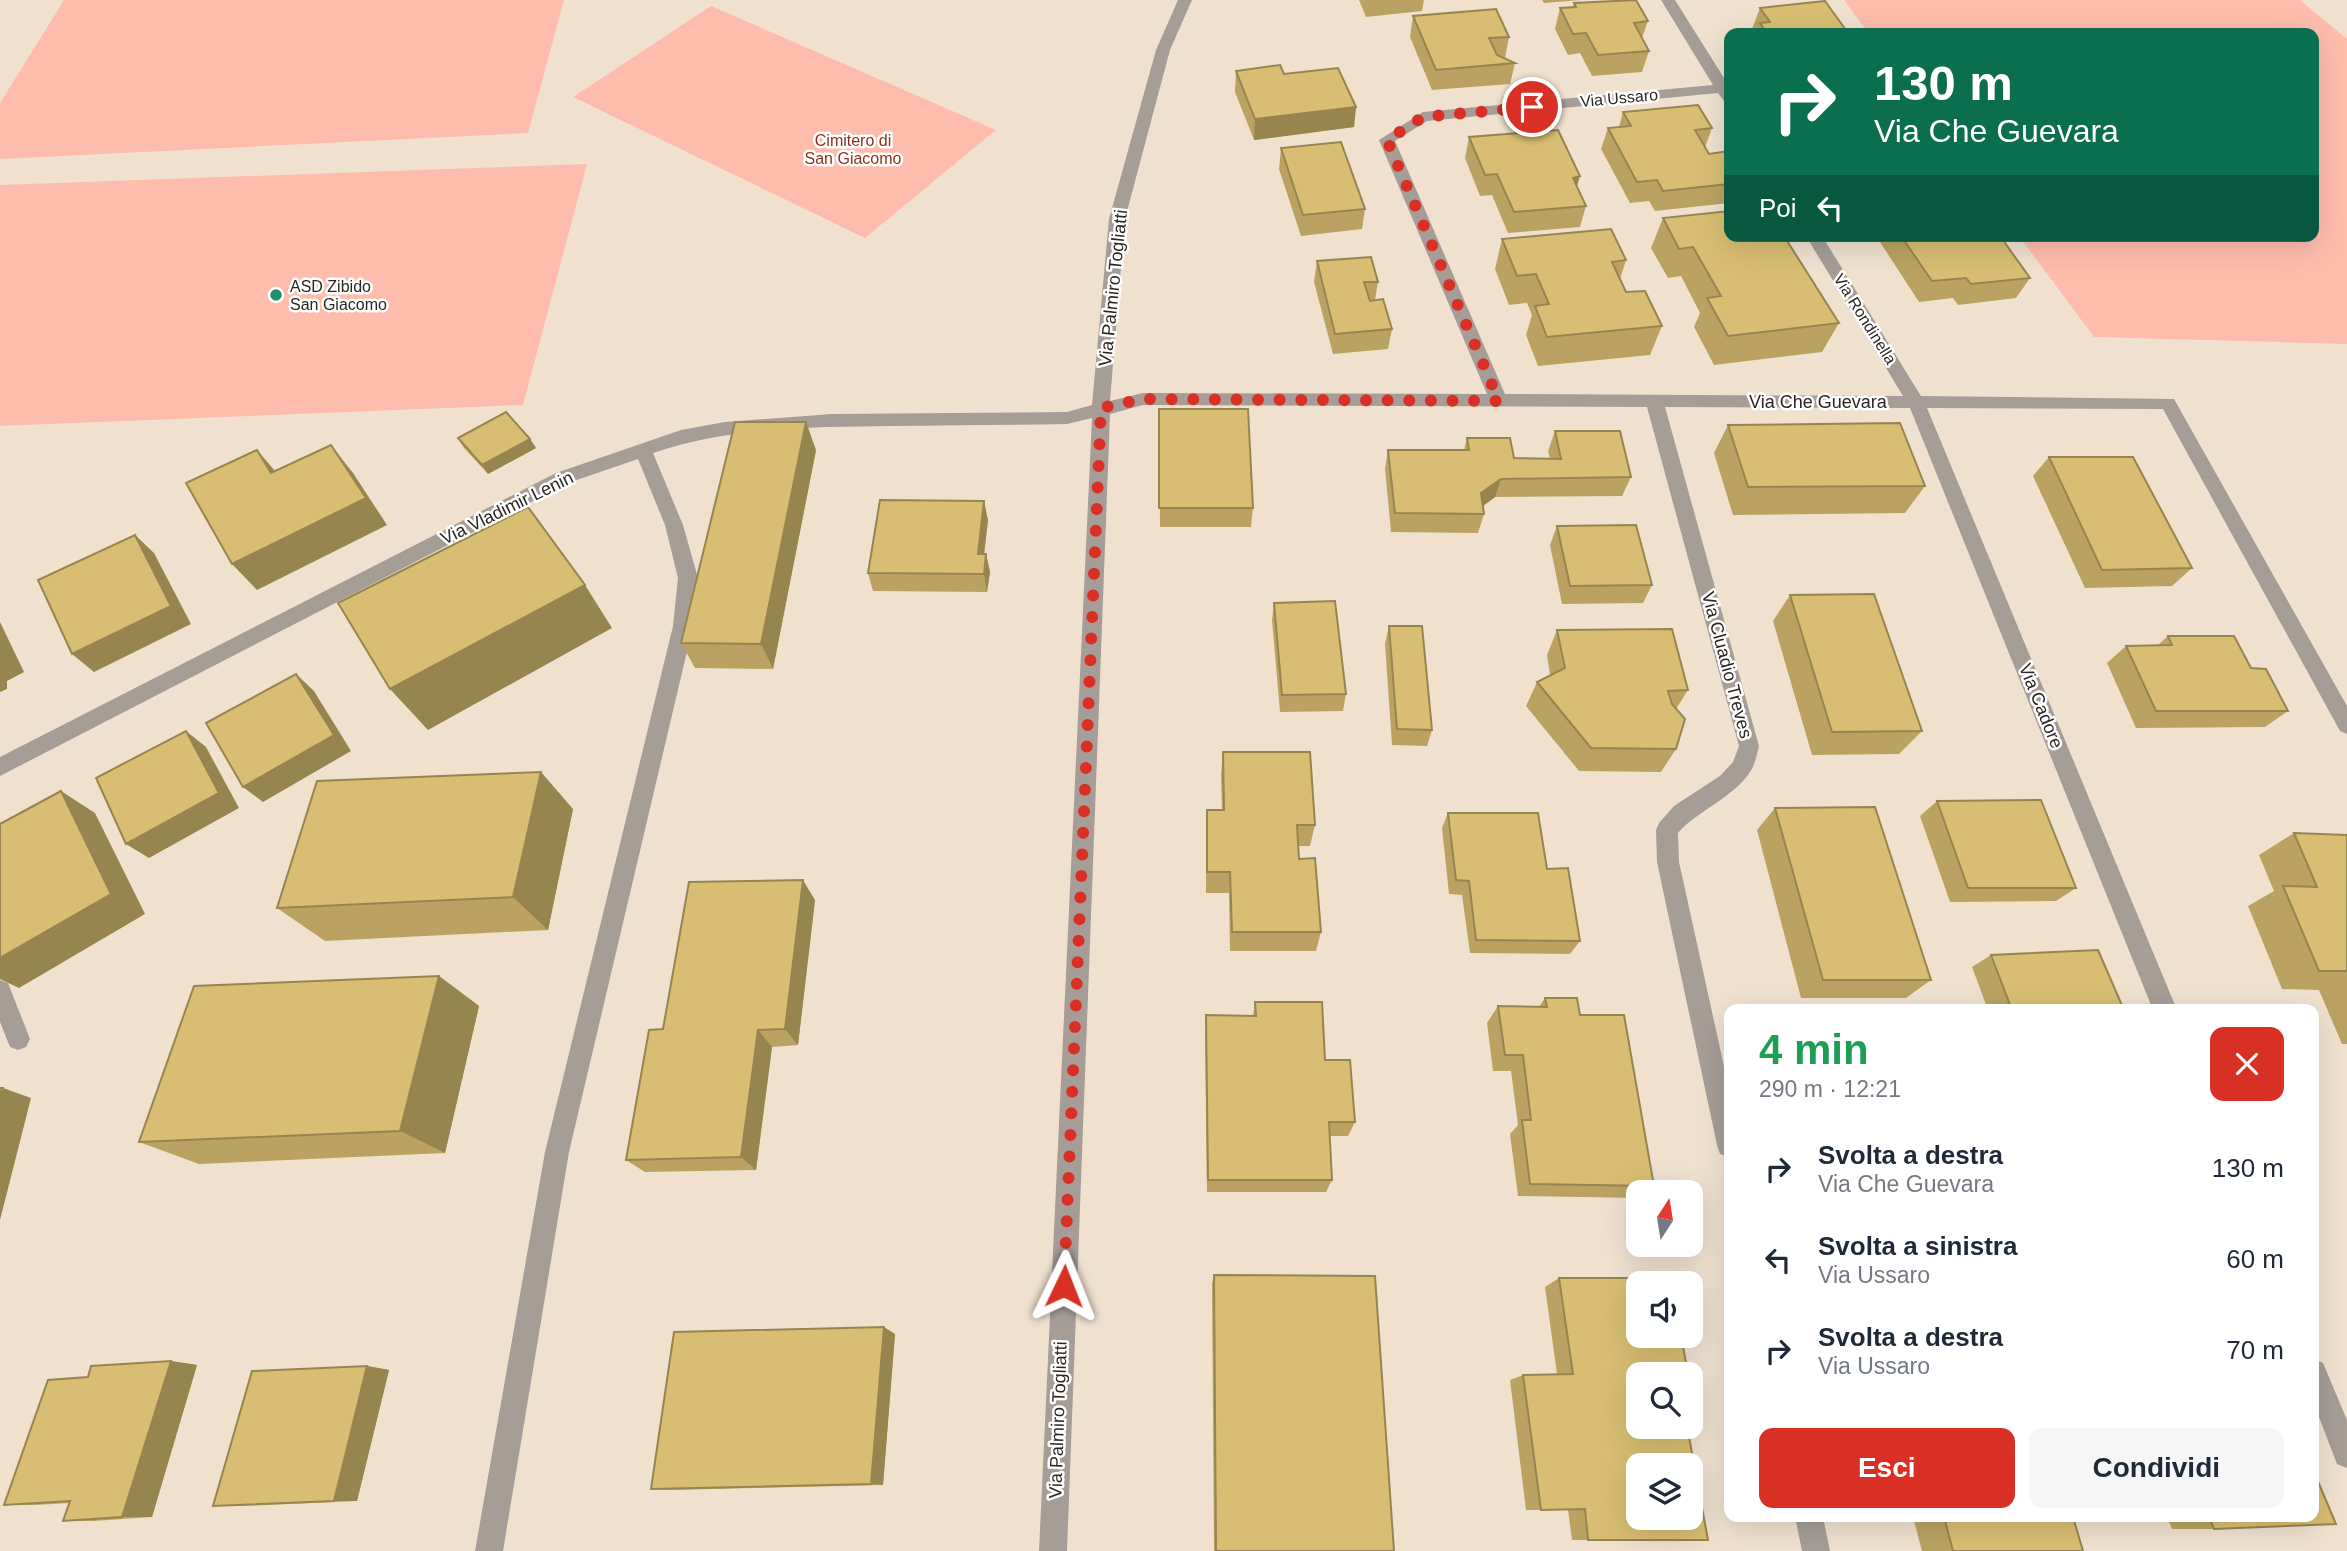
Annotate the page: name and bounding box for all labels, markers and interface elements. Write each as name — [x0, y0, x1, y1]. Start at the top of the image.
icon: right — [1759, 56, 1850, 147]
text: 130 m — [1874, 56, 2013, 110]
pin — [1502, 77, 1562, 137]
street label: Via Ussaro — [1579, 86, 1659, 110]
icon: arrive — [1513, 88, 1551, 126]
text: Via Che Guevara — [1874, 113, 2119, 149]
park label: Cimitero di San Giacomo — [805, 132, 902, 167]
icon: left — [1811, 189, 1849, 227]
text: Poi — [1759, 193, 1797, 223]
street label: Via Palmiro Togliatti — [1095, 209, 1131, 367]
street label: Via Rondinella — [1831, 271, 1900, 367]
place label: ASD Zibido San Giacomo — [290, 278, 387, 313]
marker: ASD Zibido San Giacomo — [268, 287, 284, 303]
street label: Via Che Guevara — [1749, 392, 1888, 412]
street label: Via Vladimir Lenin — [438, 467, 576, 549]
street label: Via Cluadio Treves — [1698, 590, 1756, 740]
street label: Via Cadore — [2015, 661, 2067, 751]
text: 4 min — [1759, 1026, 1869, 1073]
button: close — [2210, 1027, 2284, 1101]
text: 290 m · 12:21 — [1759, 1076, 1901, 1102]
text: Svolta a destra — [1818, 1140, 2003, 1170]
icon: right — [1759, 1150, 1797, 1188]
text: 130 m — [2212, 1153, 2284, 1183]
text: Via Che Guevara — [1818, 1171, 1994, 1197]
north arrow — [1626, 1180, 1703, 1256]
map controls — [1626, 1180, 1703, 1530]
text: Svolta a sinistra — [1818, 1231, 2017, 1261]
icon: left — [1759, 1241, 1797, 1279]
text: 60 m — [2226, 1244, 2284, 1274]
position arrow — [1027, 1249, 1101, 1323]
text: Via Ussaro — [1818, 1262, 1930, 1288]
button: sound — [1626, 1271, 1703, 1348]
text: Svolta a destra — [1818, 1322, 2003, 1352]
icon: right — [1759, 1332, 1797, 1370]
text: 70 m — [2226, 1335, 2284, 1365]
street label: Via Palmiro Togliatti — [1045, 1341, 1071, 1499]
text: Via Ussaro — [1818, 1353, 1930, 1379]
button: search — [1626, 1362, 1703, 1439]
button: Esci — [1759, 1428, 2015, 1508]
button: Condividi — [2029, 1428, 2284, 1508]
button: layers — [1626, 1453, 1703, 1530]

